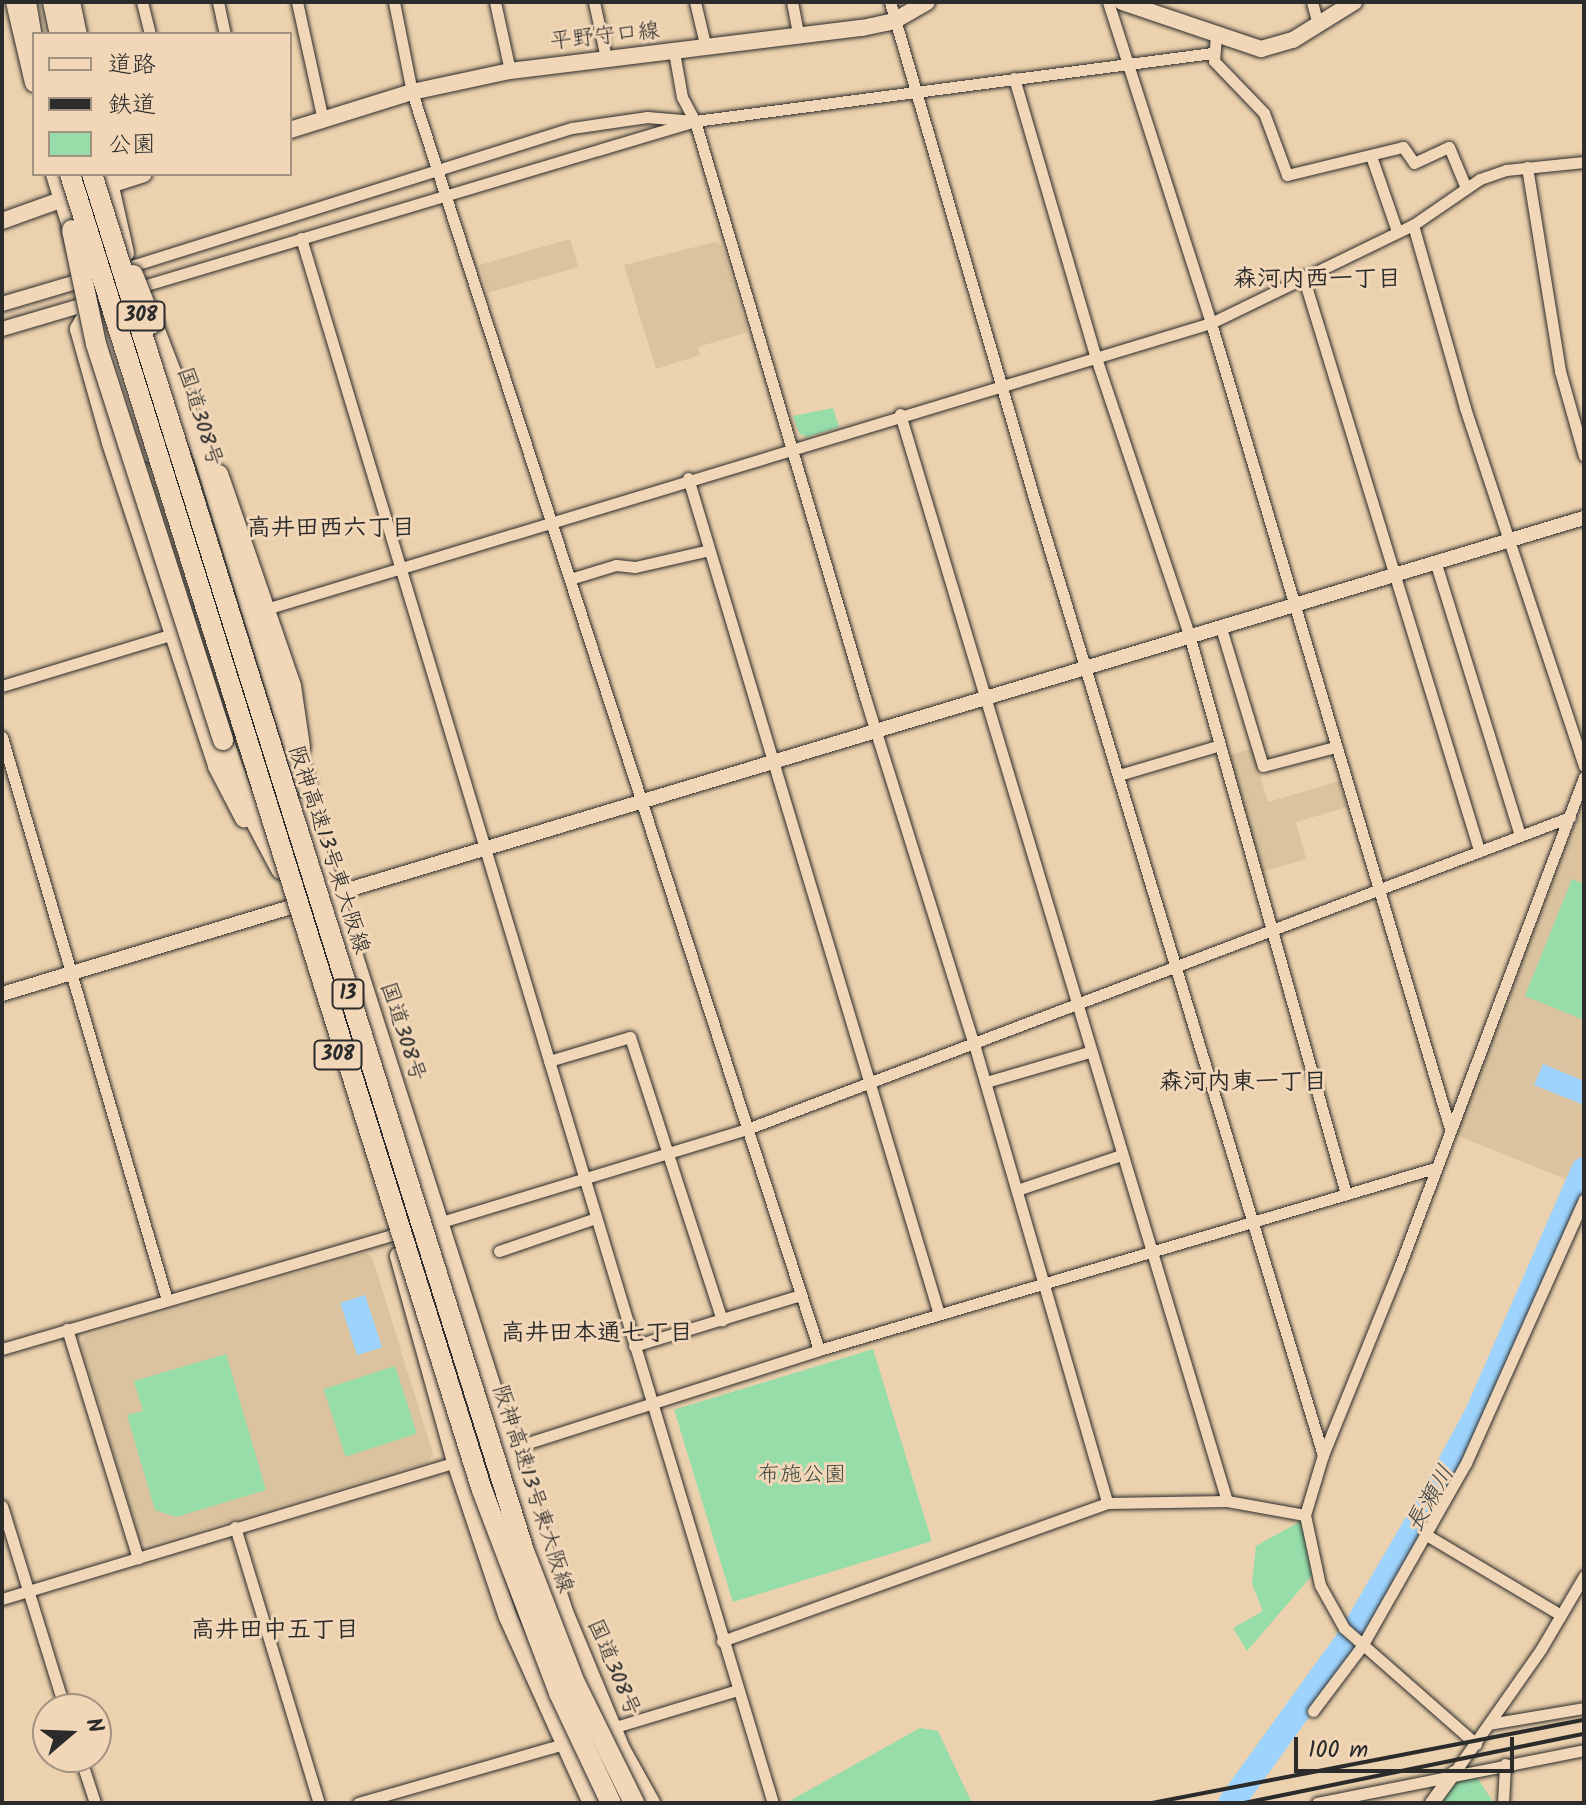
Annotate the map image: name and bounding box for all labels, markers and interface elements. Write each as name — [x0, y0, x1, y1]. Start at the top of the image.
street label: 平野守口線 — [549, 18, 661, 56]
legend — [32, 32, 292, 176]
text: 道路 — [108, 46, 156, 85]
text: 鉄道 — [108, 86, 156, 125]
text: 公園 — [108, 126, 156, 165]
district label: 森河内西一丁目 — [1233, 266, 1401, 294]
road number: 308 — [115, 300, 167, 332]
street label: 国道308号 — [171, 364, 227, 470]
district label: 高井田西六丁目 — [247, 515, 415, 543]
street label: 阪神高速13号東大阪線 — [282, 743, 374, 957]
road number: 13 — [330, 978, 366, 1010]
street label: 国道308号 — [374, 979, 430, 1085]
road number: 308 — [312, 1039, 364, 1071]
district label: 森河内東一丁目 — [1159, 1069, 1327, 1097]
district label: 高井田本通七丁目 — [501, 1320, 693, 1348]
street label: 阪神高速13号東大阪線 — [486, 1382, 578, 1596]
water label: 長瀬川 — [1401, 1461, 1461, 1537]
park label: 布施公園 — [758, 1463, 846, 1489]
street label: 国道308号 — [581, 1616, 645, 1720]
district label: 高井田中五丁目 — [191, 1617, 359, 1645]
north arrow — [32, 1693, 112, 1773]
text: N — [74, 1713, 112, 1738]
scale bar — [1298, 1721, 1518, 1771]
text: 100 m — [1308, 1731, 1368, 1770]

